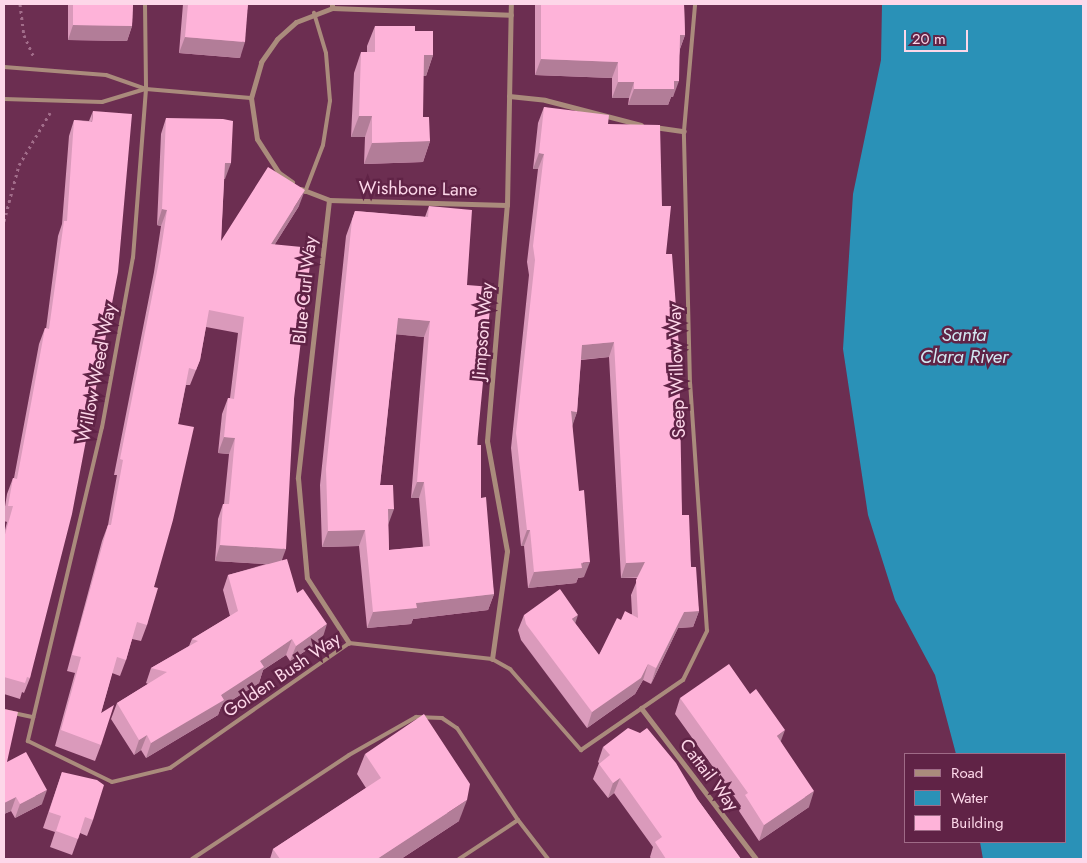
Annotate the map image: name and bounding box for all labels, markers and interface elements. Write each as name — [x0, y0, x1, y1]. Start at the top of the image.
scale bar — [907, 20, 971, 52]
text: 20 m — [912, 28, 946, 50]
street label: Wishbone Lane — [358, 177, 478, 201]
street label: Blue Curl Way — [289, 235, 321, 345]
street label: Jimpson Way — [468, 281, 498, 381]
street label: Willow Weed Way — [73, 302, 121, 444]
street label: Seep Willow Way — [664, 303, 690, 439]
water label: Santa Clara River — [920, 324, 1008, 368]
street label: Golden Bush Way — [219, 628, 345, 722]
street label: Cattail Way — [675, 735, 743, 815]
legend — [904, 753, 1067, 843]
text: Road — [951, 762, 983, 784]
text: Water — [951, 787, 988, 809]
text: Building — [951, 812, 1003, 834]

